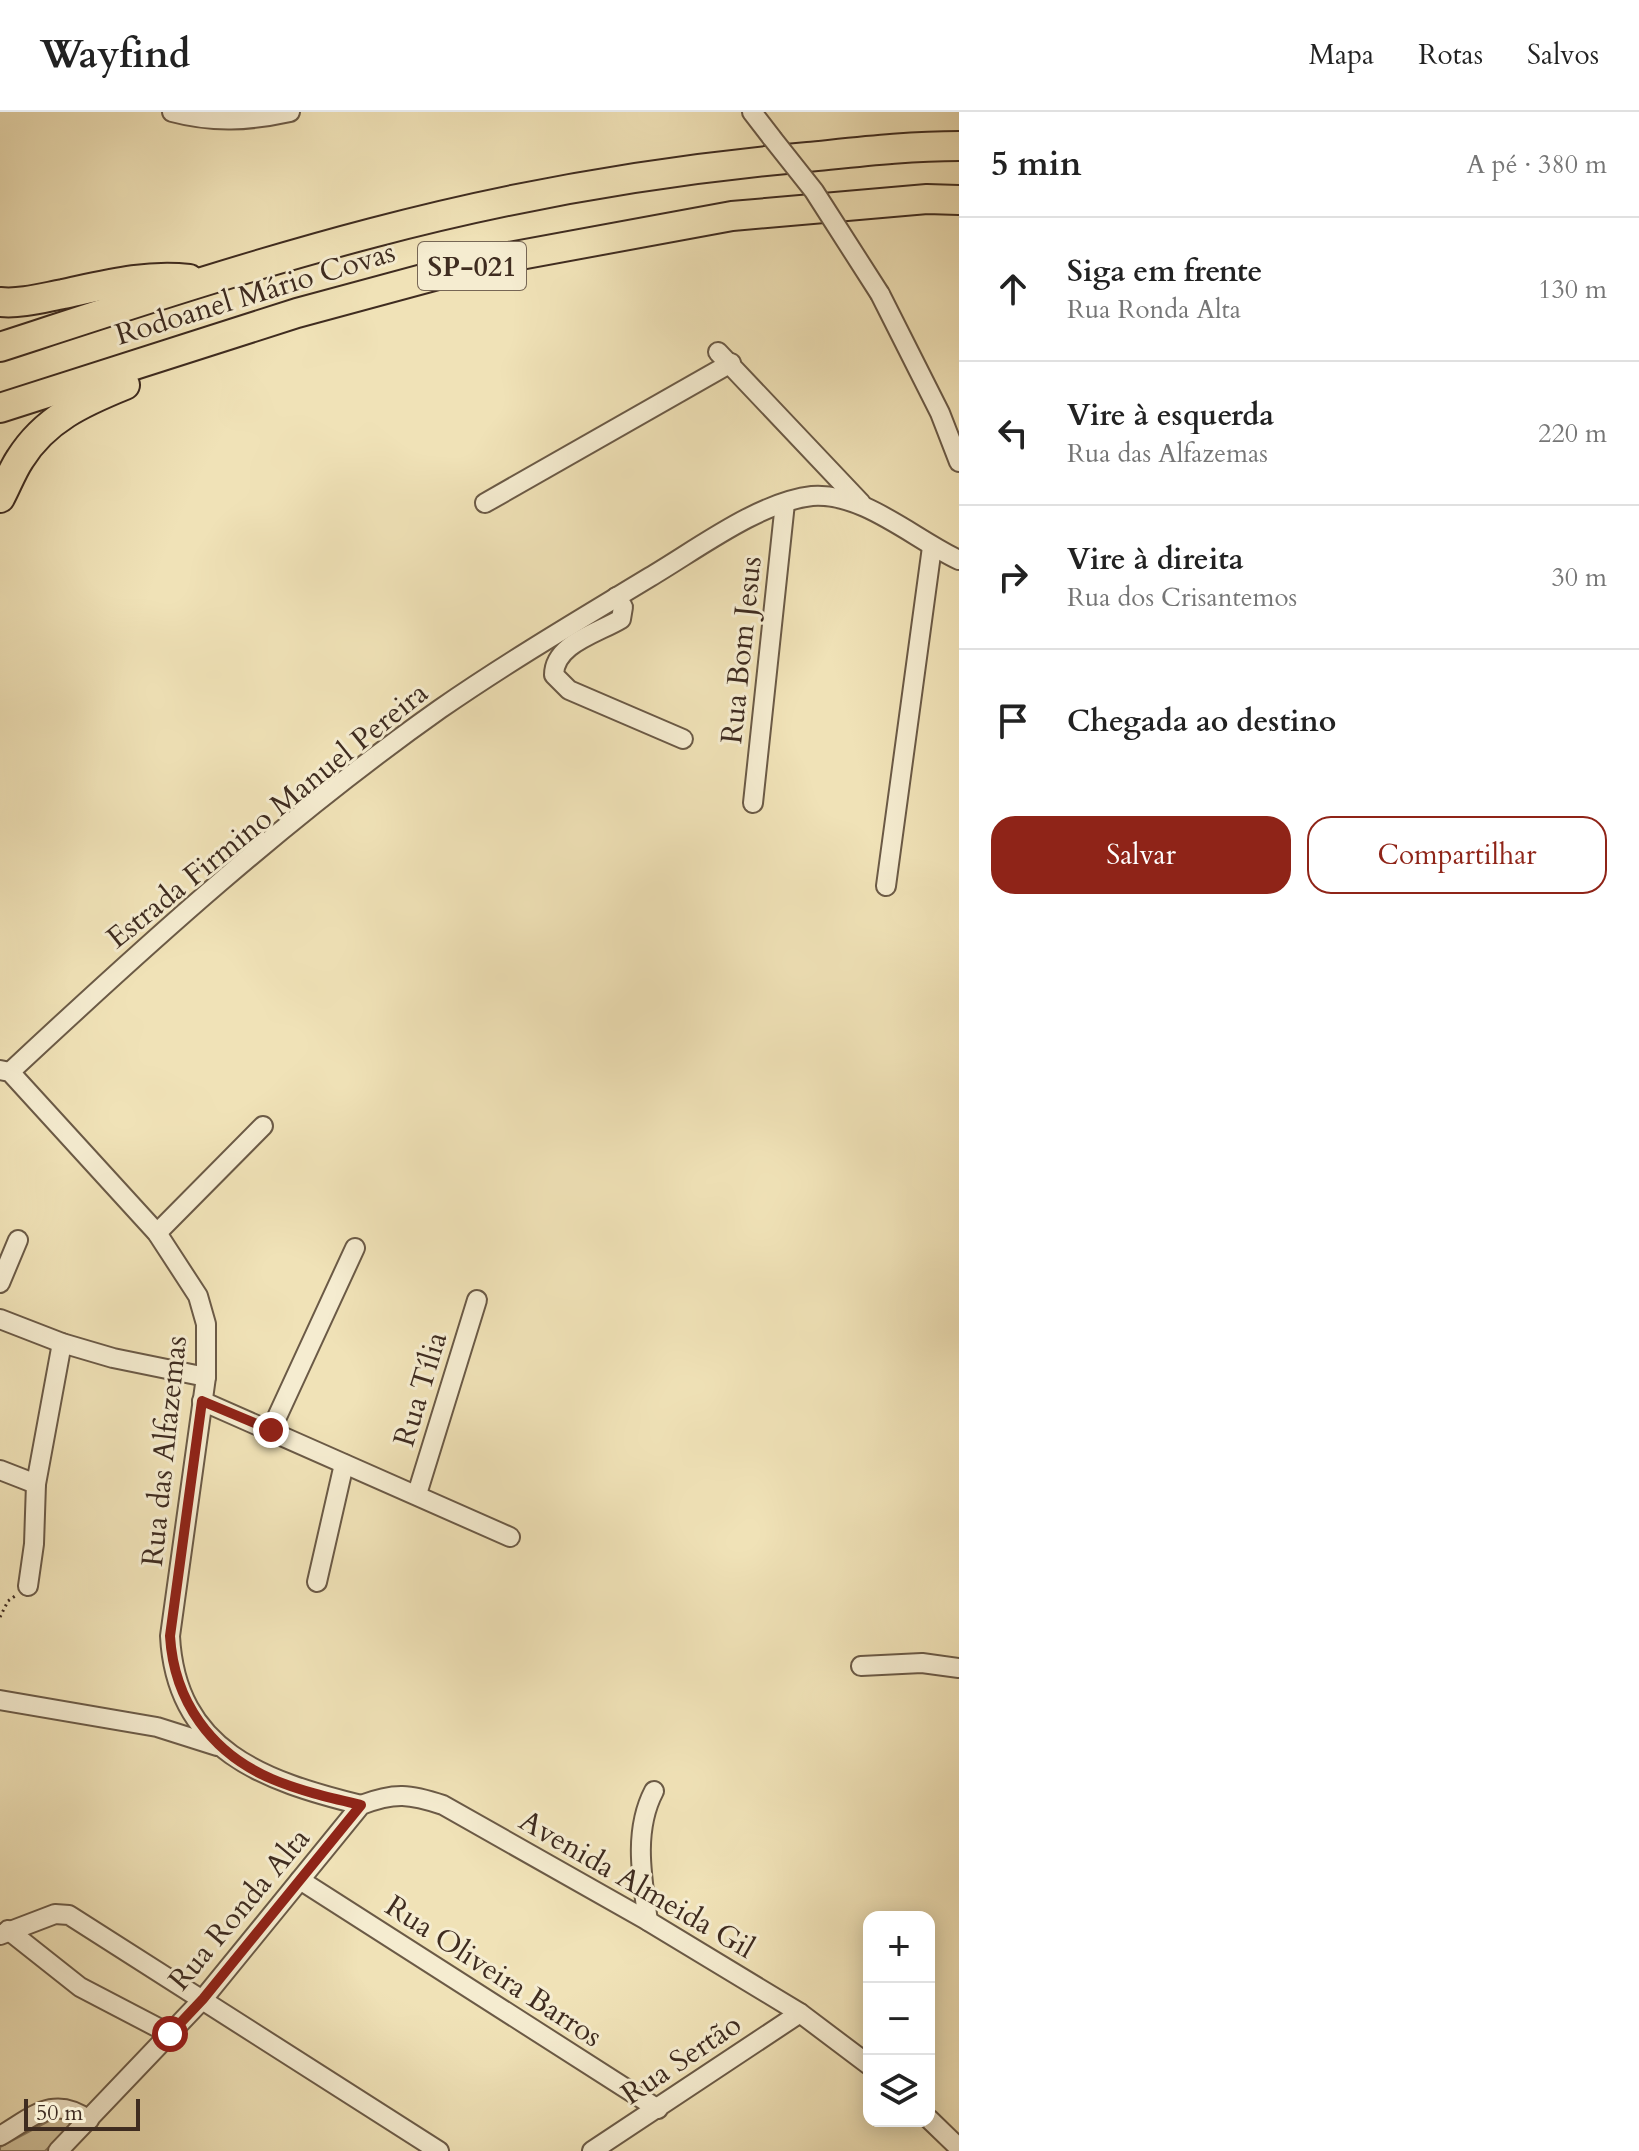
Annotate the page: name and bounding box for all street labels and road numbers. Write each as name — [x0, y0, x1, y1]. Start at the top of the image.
street label: Rodoanel Mário Covas — [110, 231, 400, 356]
road number: SP-021 — [418, 242, 526, 290]
street label: Rua Bom Jesus — [711, 554, 772, 746]
street label: Estrada Firmino Manuel Pereira — [98, 673, 437, 958]
street label: Rua Tília — [384, 1327, 457, 1451]
street label: Rua das Alfazemas — [132, 1334, 197, 1568]
street label: Avenida Almeida Gil — [511, 1800, 762, 1969]
street label: Rua Ronda Alta — [159, 1819, 320, 1999]
street label: Rua Oliveira Barros — [377, 1886, 610, 2057]
street label: Rua Sertão — [613, 2004, 749, 2115]

